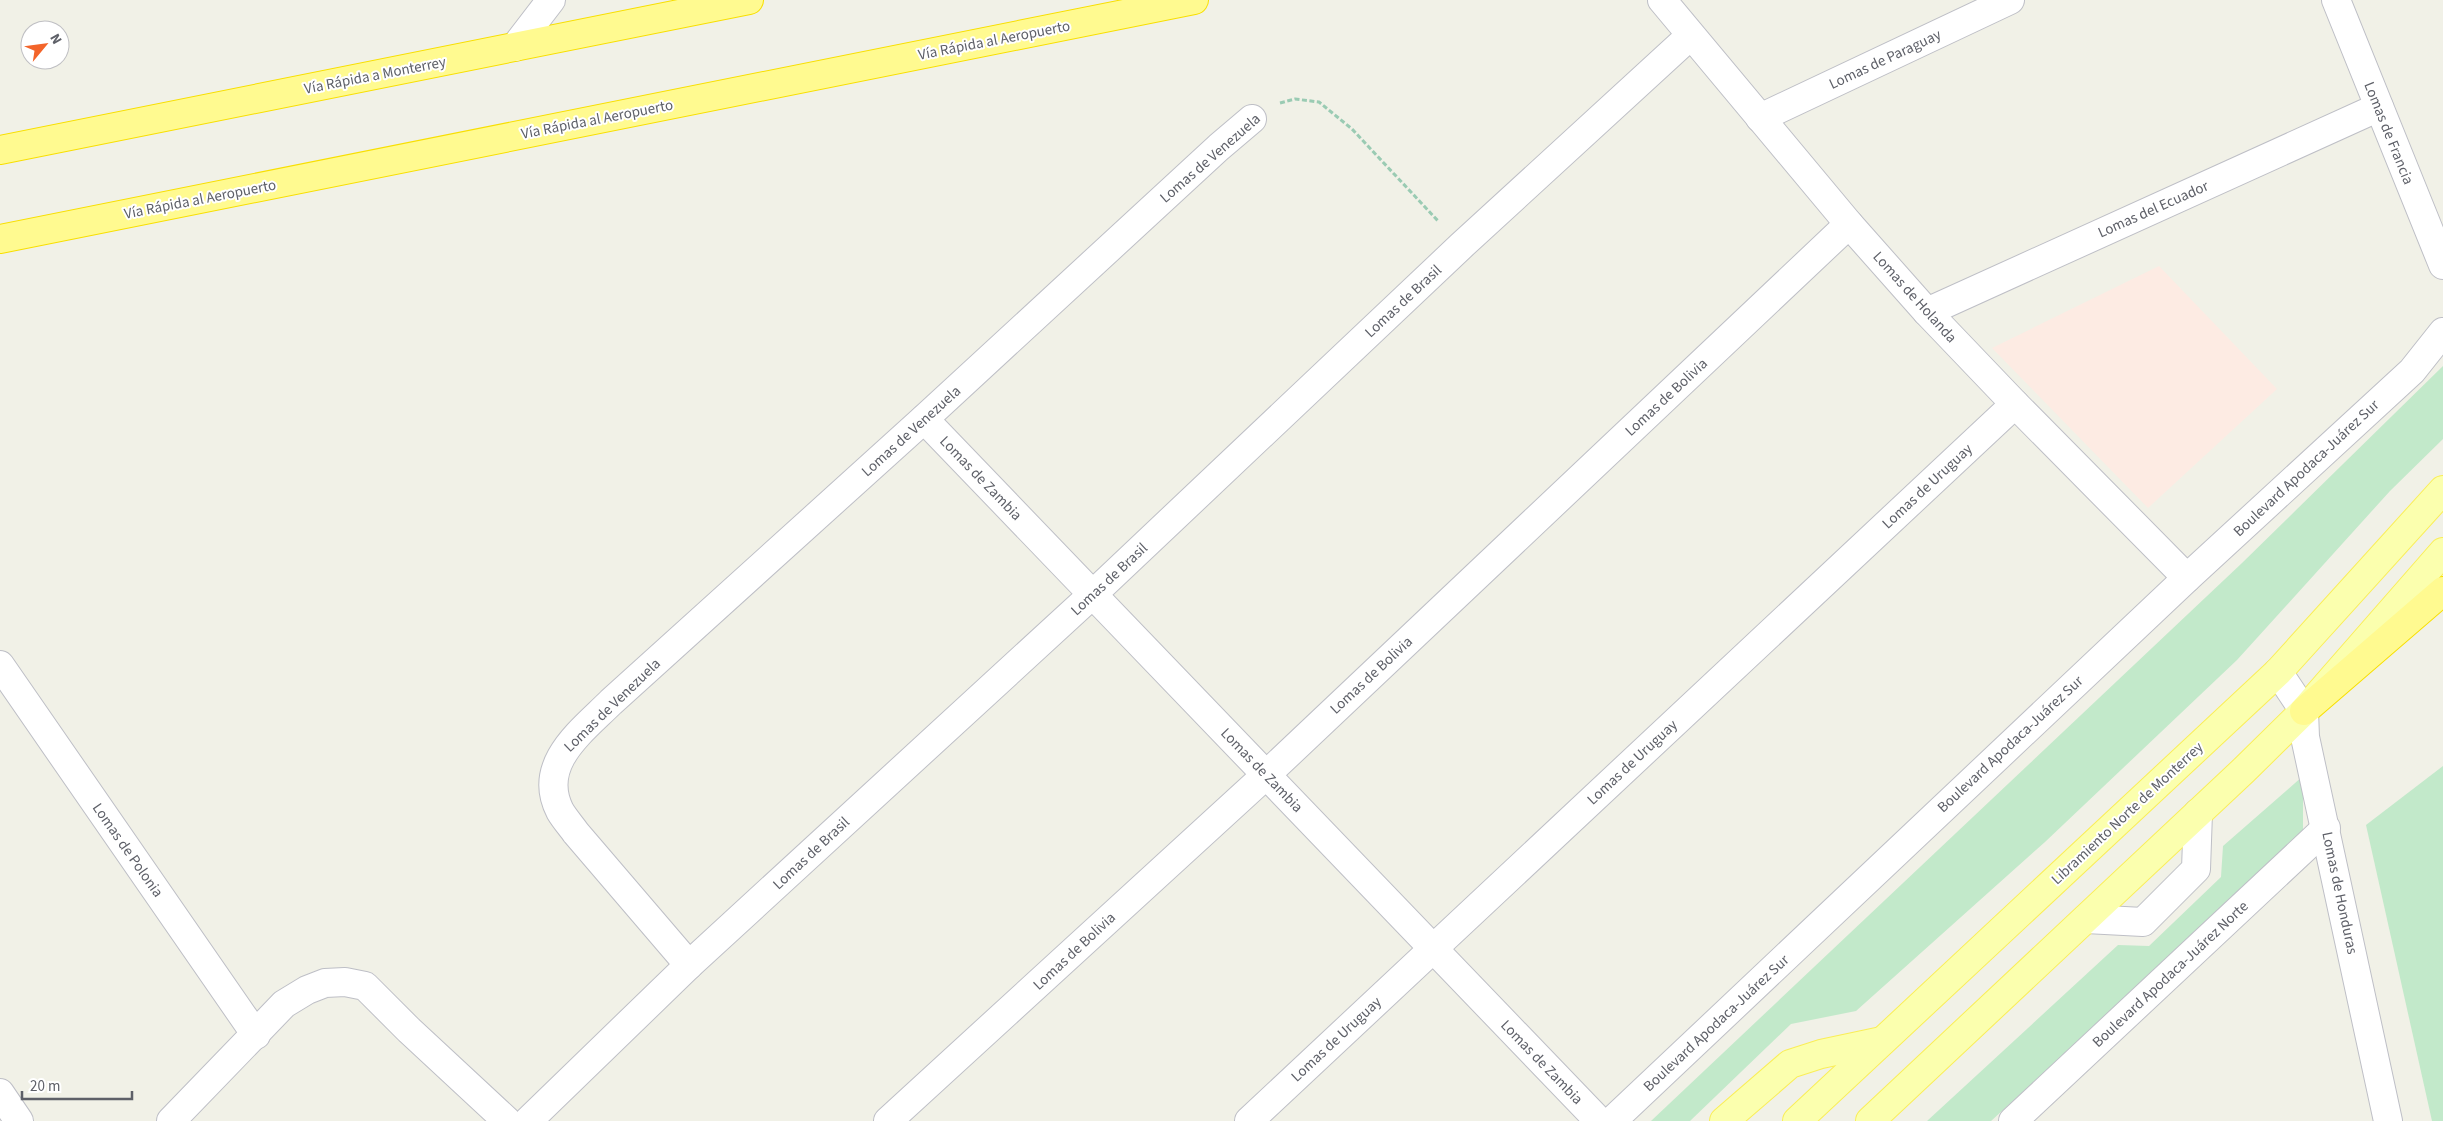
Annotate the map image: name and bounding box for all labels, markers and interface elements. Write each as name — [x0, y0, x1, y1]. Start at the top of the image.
street label: Vía Rápida al Aeropuerto — [916, 15, 1072, 66]
north arrow — [20, 20, 70, 70]
street label: Lomas de Paraguay — [1826, 24, 1945, 95]
text: N — [44, 30, 66, 48]
street label: Vía Rápida a Monterrey — [302, 51, 448, 100]
street label: Lomas de Francia — [2358, 79, 2419, 188]
street label: Vía Rápida al Aeropuerto — [519, 94, 675, 145]
street label: Lomas de Venezuela — [1155, 109, 1265, 208]
street label: Vía Rápida al Aeropuerto — [122, 174, 278, 225]
street label: Lomas del Ecuador — [2095, 175, 2213, 243]
street label: Lomas de Holanda — [1868, 247, 1961, 348]
street label: Lomas de Brasil — [1360, 260, 1447, 343]
street label: Lomas de Bolivia — [1620, 354, 1712, 441]
street label: Lomas de Venezuela — [857, 381, 966, 482]
street label: Boulevard Apodaca-Juárez Sur — [2229, 395, 2384, 542]
street label: Lomas de Zambia — [935, 431, 1027, 525]
street label: Lomas de Uruguay — [1878, 439, 1977, 534]
street label: Lomas de Brasil — [1066, 538, 1153, 621]
street label: Lomas de Bolivia — [1325, 632, 1417, 719]
street label: Lomas de Venezuela — [559, 654, 665, 757]
street label: Boulevard Apodaca-Juárez Sur — [1933, 671, 2088, 818]
street label: Lomas de Uruguay — [1583, 715, 1682, 810]
street label: Lomas de Zambia — [1216, 723, 1308, 817]
street label: Libramiento Norte de Monterrey — [2047, 737, 2208, 890]
street label: Lomas de Polonia — [87, 799, 168, 902]
street label: Lomas de Brasil — [768, 812, 855, 895]
street label: Lomas de Honduras — [2316, 830, 2363, 956]
street label: Boulevard Apodaca-Juárez Norte — [2088, 896, 2253, 1052]
street label: Lomas de Bolivia — [1028, 908, 1120, 995]
street label: Boulevard Apodaca-Juárez Sur — [1639, 950, 1794, 1097]
street label: Lomas de Uruguay — [1287, 992, 1386, 1087]
street label: Lomas de Zambia — [1496, 1015, 1588, 1109]
scale bar — [22, 1068, 132, 1100]
text: 20 m — [30, 1076, 60, 1097]

